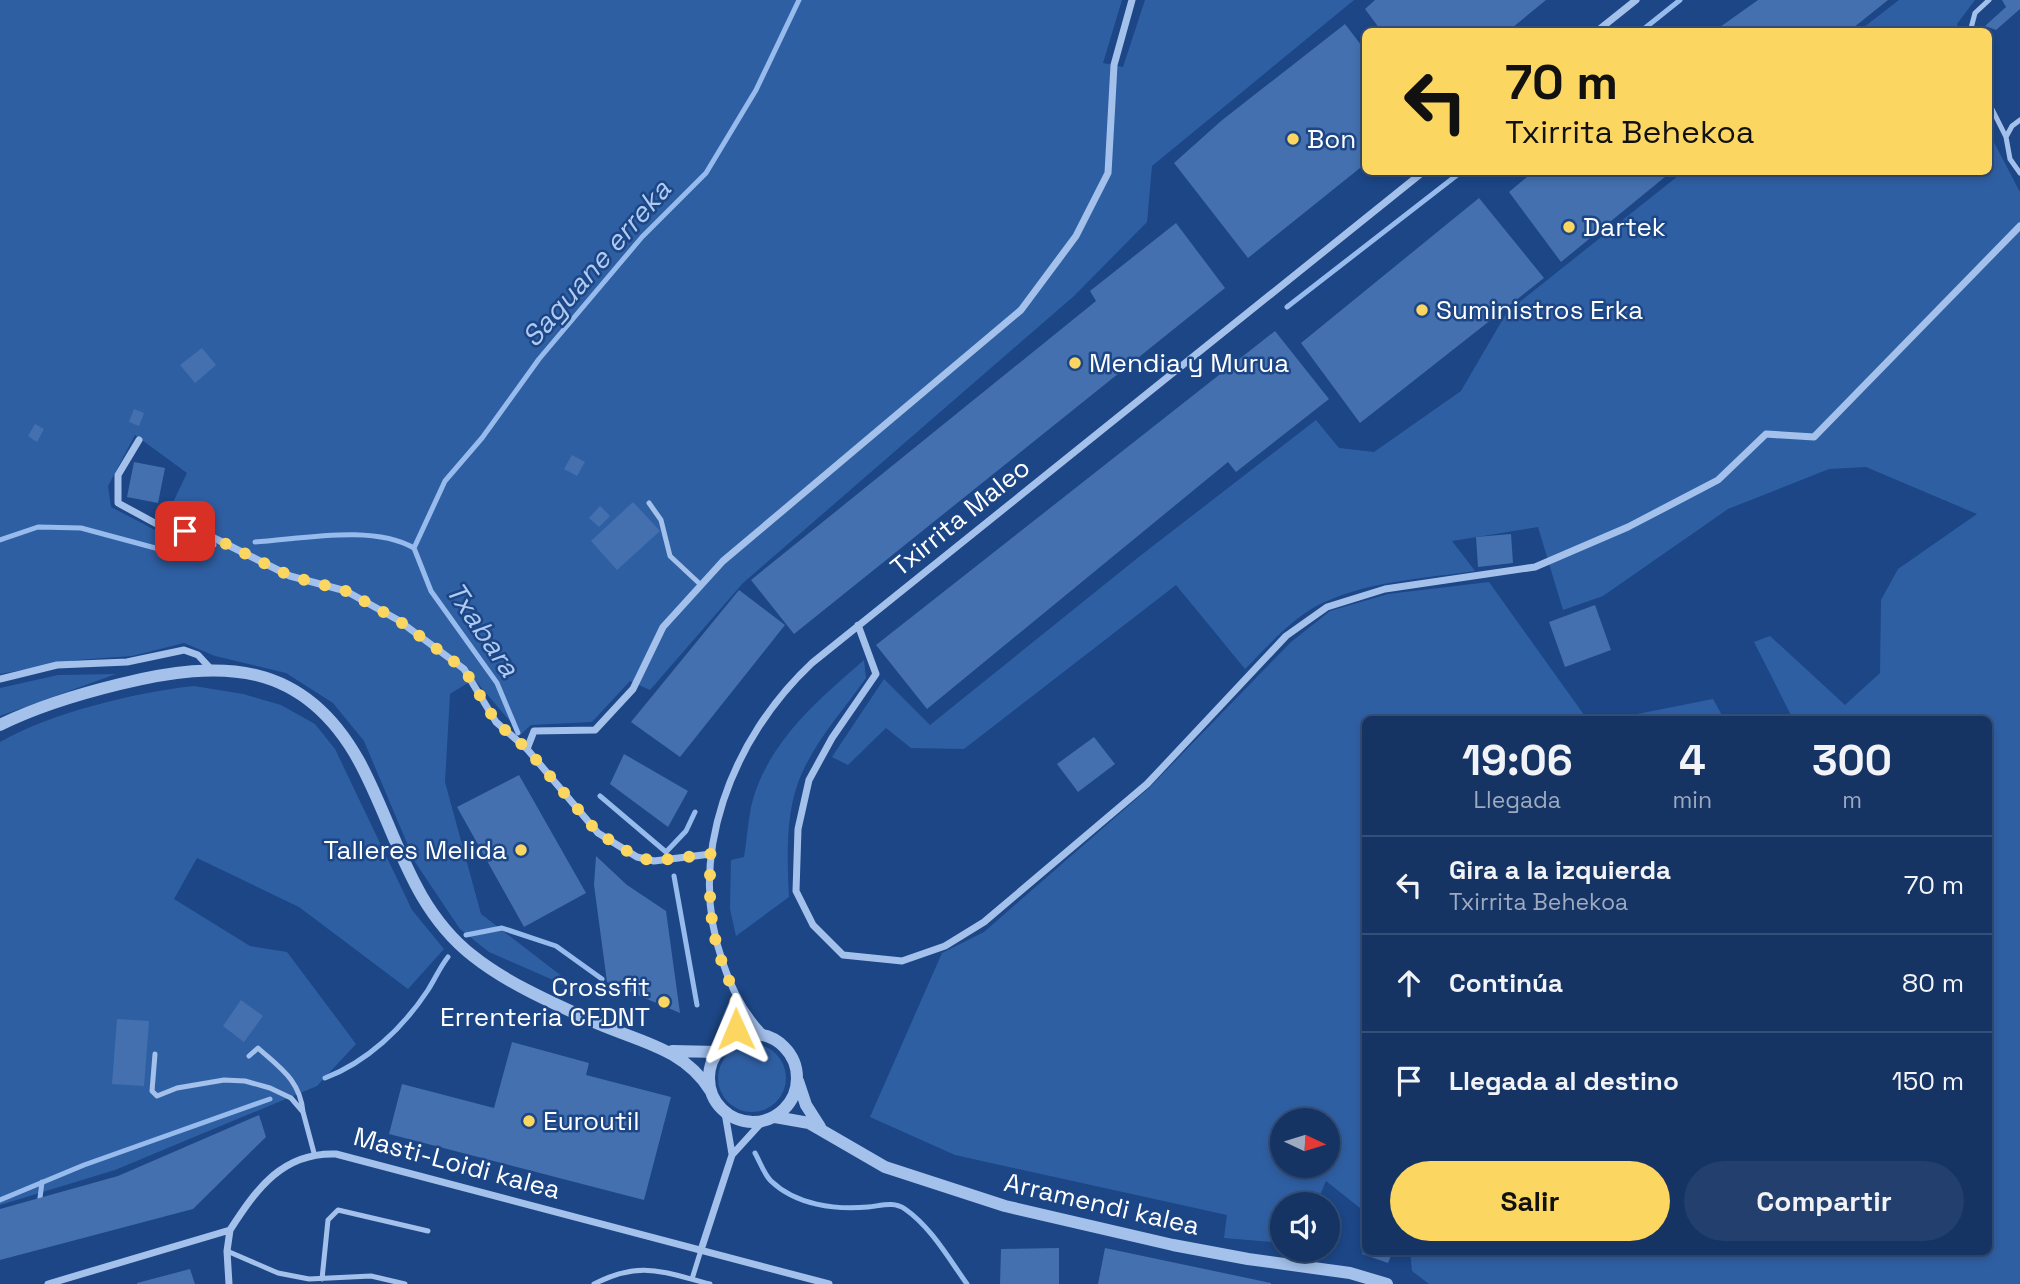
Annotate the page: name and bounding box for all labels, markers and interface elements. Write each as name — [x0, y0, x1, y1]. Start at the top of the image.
text: 70 m — [1505, 51, 1618, 113]
icon: left — [1390, 56, 1481, 147]
text: Txirrita Behekoa — [1505, 112, 1755, 152]
place label: Bon — [1307, 122, 1356, 156]
marker: Bon — [1285, 131, 1301, 147]
water label: Saguane erreka — [514, 171, 679, 354]
place label: Dartek — [1583, 210, 1666, 244]
marker: Dartek — [1561, 219, 1577, 235]
place label: Suministros Erka — [1436, 293, 1643, 327]
marker: Suministros Erka — [1414, 302, 1430, 318]
place label: Mendia y Murua — [1089, 346, 1289, 380]
marker: Mendia y Murua — [1067, 355, 1083, 371]
street label: Txirrita Maleo — [883, 450, 1037, 584]
pin — [155, 501, 215, 561]
icon: arrive — [166, 512, 204, 550]
water label: Txabara — [438, 575, 528, 684]
text: 19:06 — [1462, 734, 1573, 787]
text: 4 — [1679, 734, 1706, 787]
text: 300 — [1812, 734, 1892, 787]
text: Llegada — [1474, 785, 1561, 815]
text: min — [1673, 785, 1712, 815]
text: m — [1842, 785, 1862, 815]
place label: Talleres Melida — [323, 833, 507, 867]
marker: Talleres Melida — [513, 842, 529, 858]
text: Gira a la izquierda — [1449, 853, 1671, 887]
icon: left — [1390, 866, 1428, 904]
text: 70 m — [1904, 868, 1964, 902]
text: Txirrita Behekoa — [1449, 887, 1628, 917]
icon: ahead — [1390, 964, 1428, 1002]
text: Continúa — [1449, 966, 1563, 1000]
text: 80 m — [1902, 966, 1964, 1000]
place label: Crossfit Errenteria CFDNT — [440, 970, 650, 1034]
position arrow — [699, 992, 773, 1066]
marker: Crossfit Errenteria CFDNT — [656, 994, 672, 1010]
icon: arrive — [1390, 1062, 1428, 1100]
text: Llegada al destino — [1449, 1064, 1679, 1098]
text: 150 m — [1892, 1064, 1964, 1098]
place label: Euroutil — [543, 1104, 640, 1138]
north arrow — [1270, 1108, 1340, 1178]
map controls — [1270, 1108, 1340, 1262]
marker: Euroutil — [521, 1113, 537, 1129]
street label: Masti-Loidi kalea — [350, 1119, 564, 1207]
button: Salir — [1390, 1161, 1670, 1241]
button: Compartir — [1684, 1161, 1964, 1241]
street label: Arramendi kalea — [1001, 1165, 1203, 1243]
button: sound — [1270, 1192, 1340, 1262]

